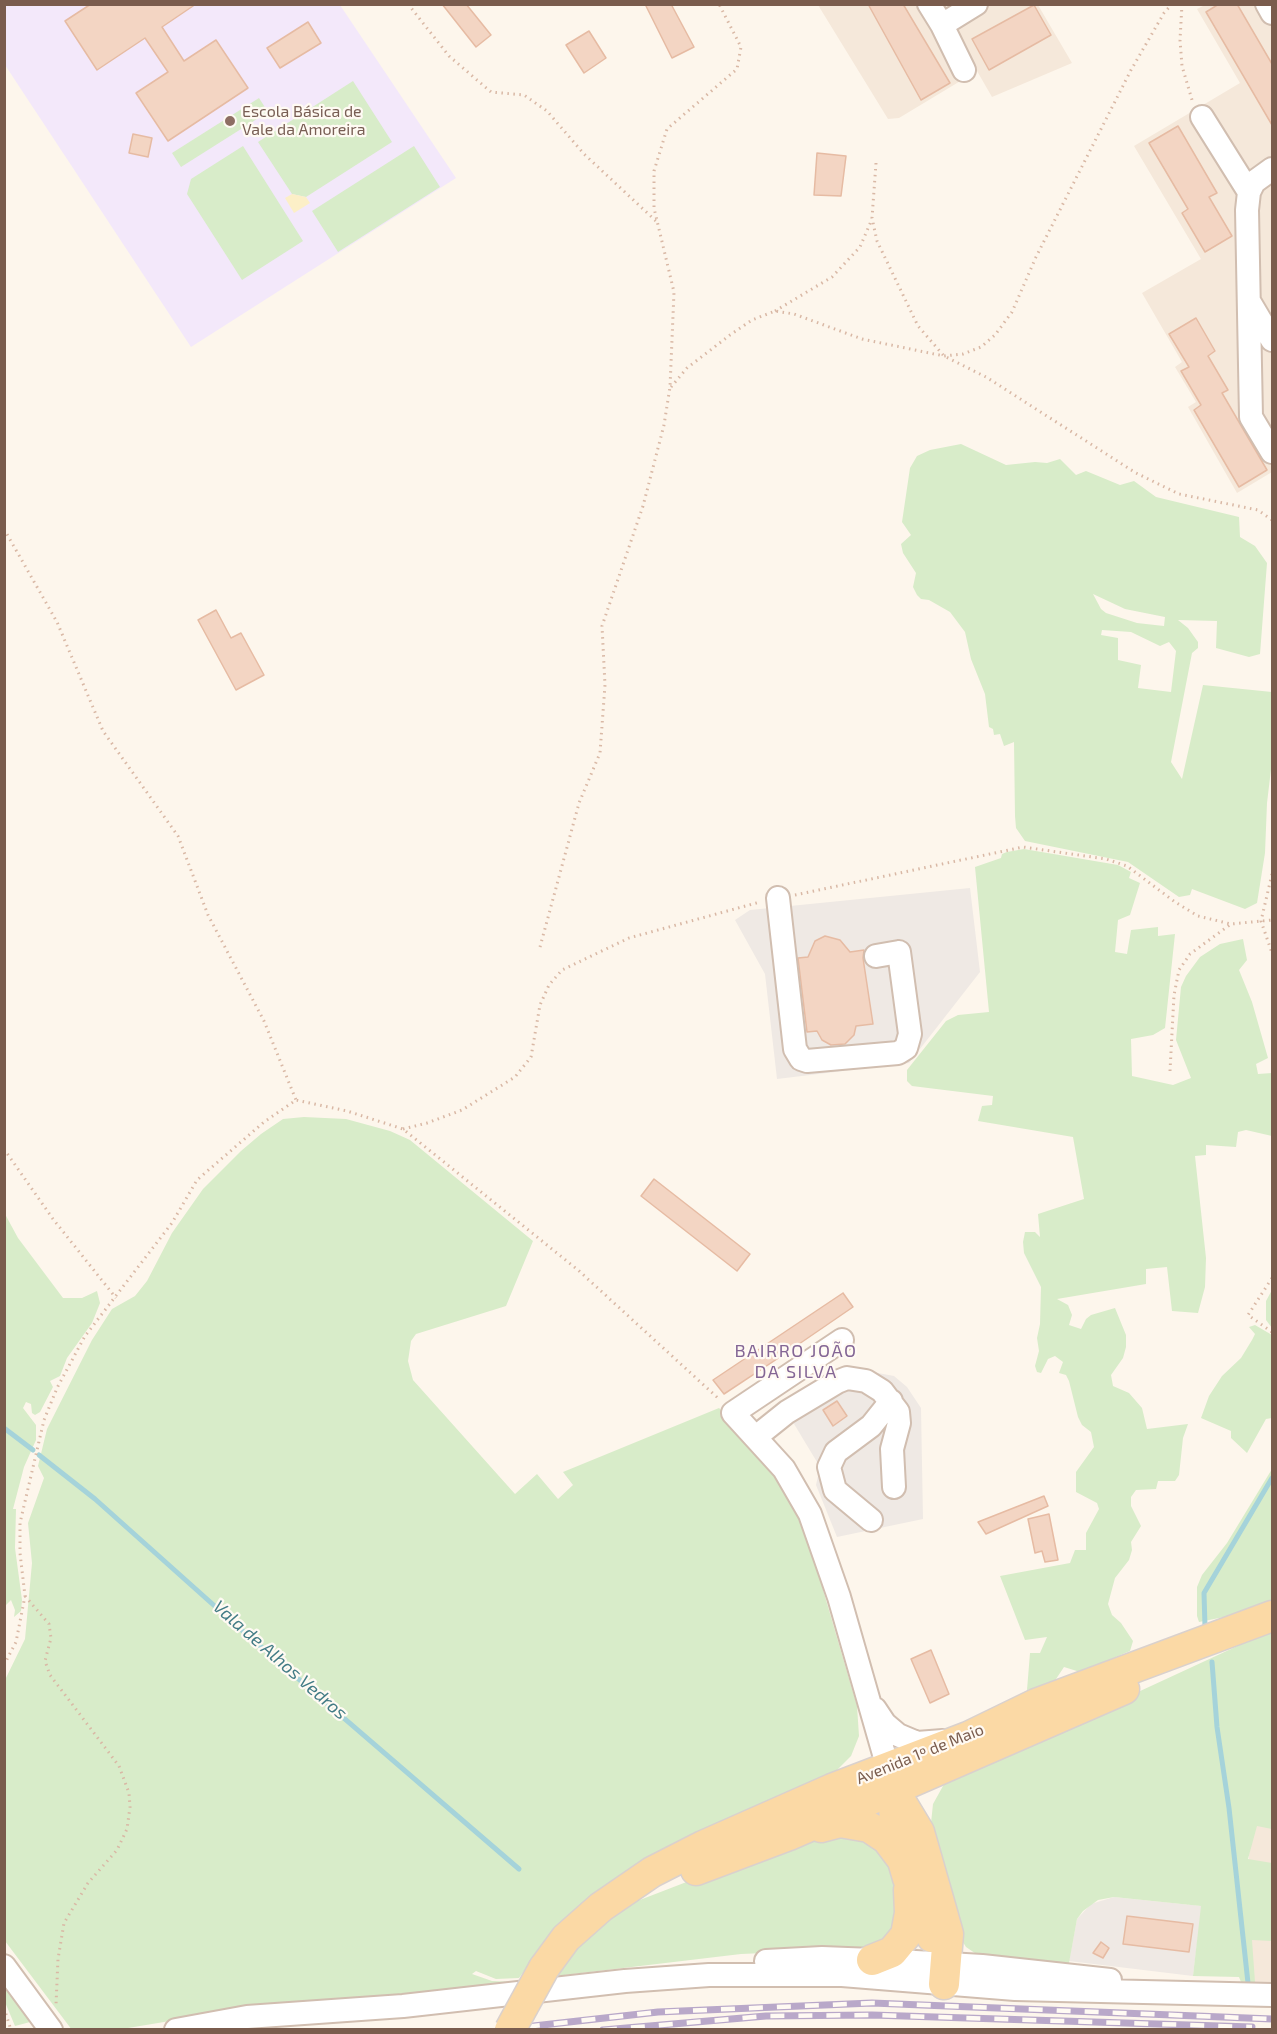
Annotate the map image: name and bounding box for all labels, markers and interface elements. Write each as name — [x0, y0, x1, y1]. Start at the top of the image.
place label: Escola Básica de Vale da Amoreira — [242, 102, 366, 140]
marker: Escola Básica de Vale da Amoreira — [223, 114, 237, 128]
district label: BAIRRO JOÃO DA SILVA — [734, 1340, 858, 1382]
water label: Vala de Alhos Vedros — [208, 1596, 352, 1724]
street label: Avenida 1º de Maio — [854, 1720, 986, 1788]

